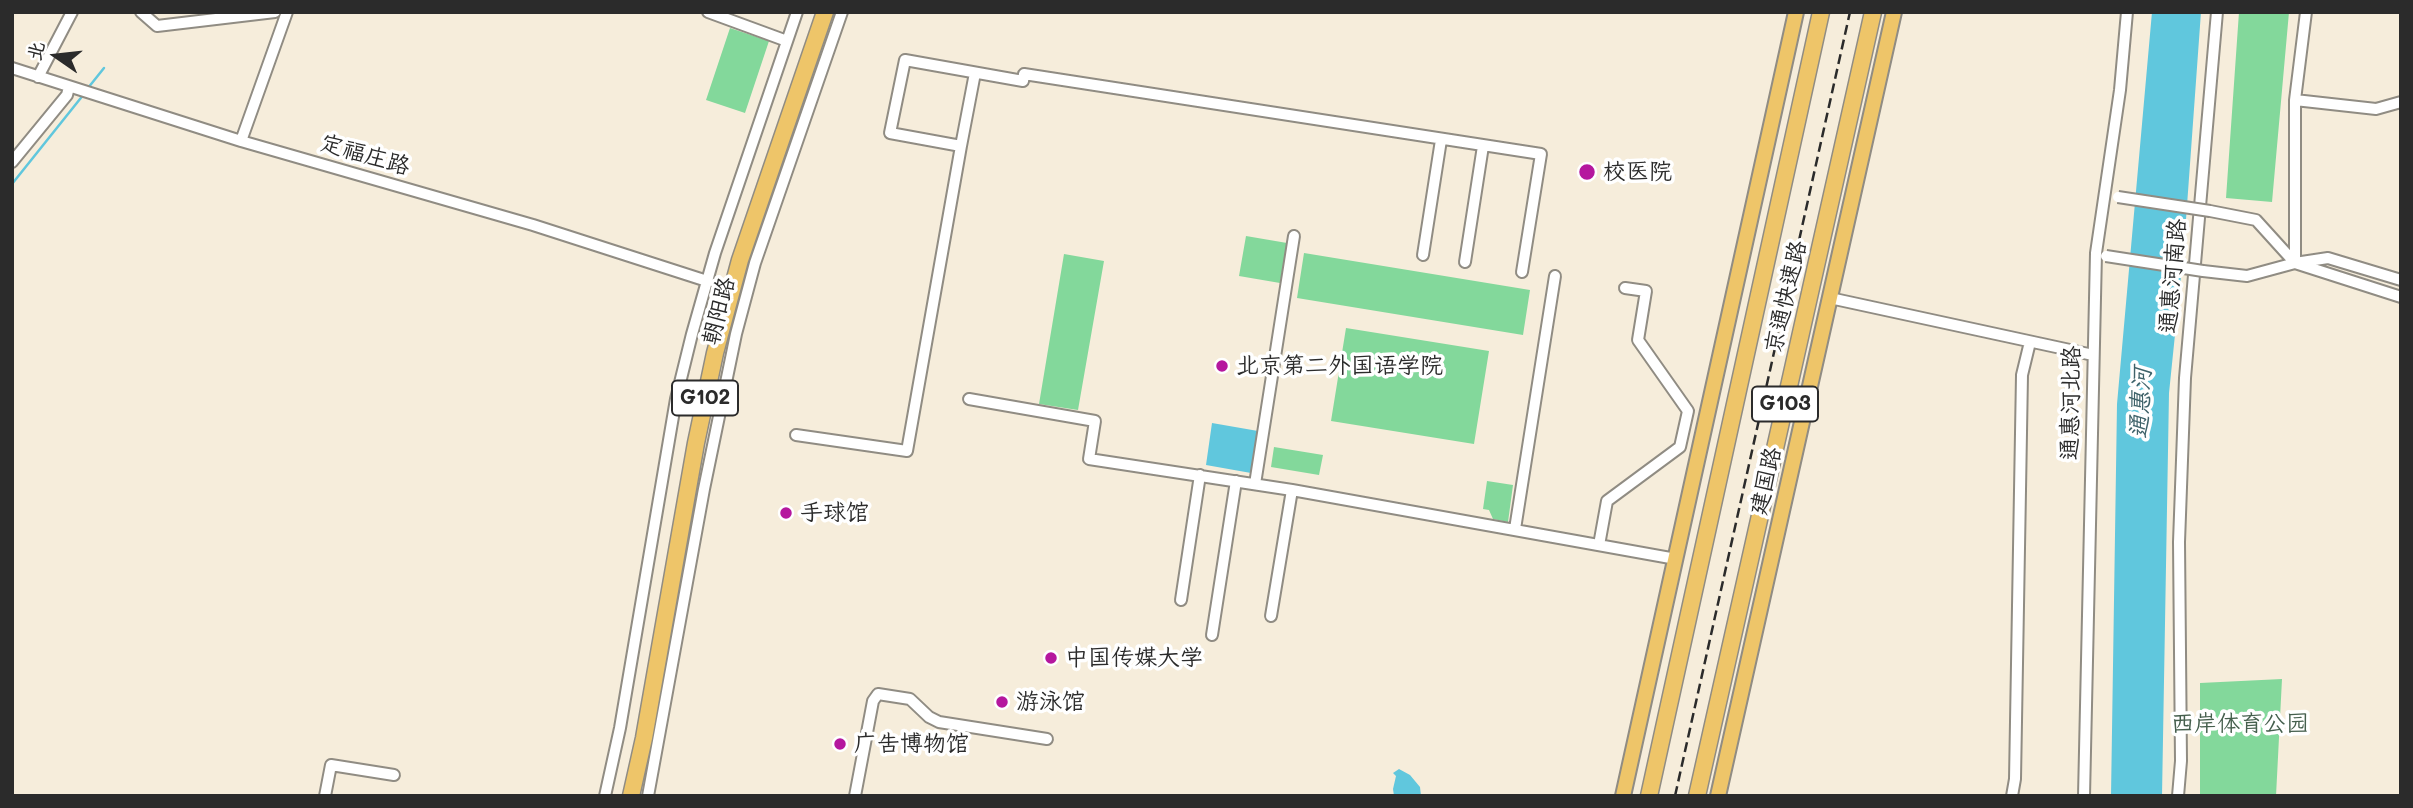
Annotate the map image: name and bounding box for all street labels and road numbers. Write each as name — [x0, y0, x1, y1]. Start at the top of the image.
street label: 定福庄路 — [317, 129, 413, 181]
street label: 通惠河南路 — [2154, 218, 2192, 334]
street label: 京通快速路 — [1760, 238, 1812, 356]
street label: 朝阳路 — [697, 274, 741, 348]
street label: 通惠河北路 — [2056, 345, 2086, 461]
road number: G102 — [672, 380, 738, 416]
road number: G103 — [1752, 386, 1818, 422]
street label: 建国路 — [1745, 444, 1787, 518]

